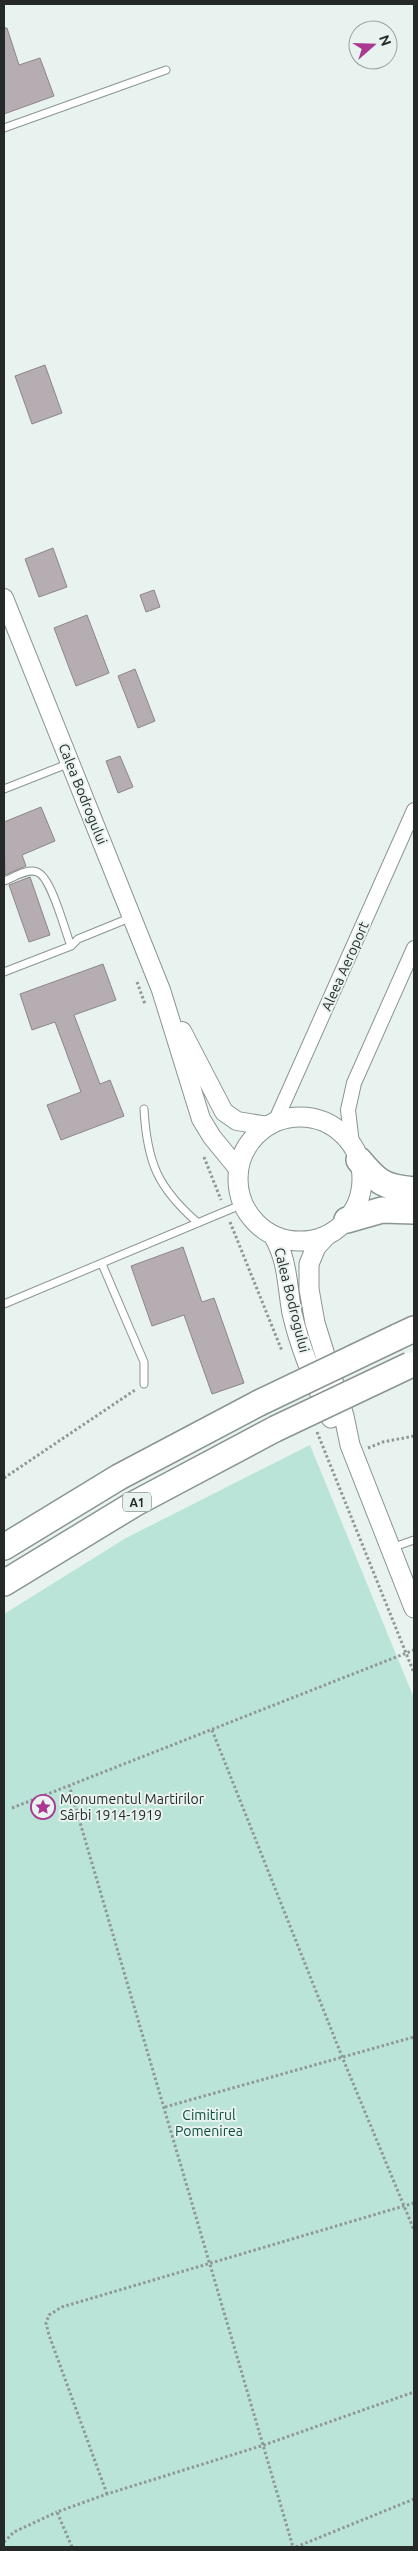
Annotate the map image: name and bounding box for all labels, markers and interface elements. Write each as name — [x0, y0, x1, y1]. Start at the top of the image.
north arrow — [348, 20, 398, 70]
text: N — [376, 33, 395, 48]
street label: Calea Bodrogului — [55, 741, 111, 847]
street label: Aleea Aeroport — [318, 918, 372, 1013]
street label: Calea Bodrogului — [271, 1246, 313, 1354]
road number: A1 — [123, 1492, 151, 1511]
place label: Monumentul Martirilor Sârbi 1914-1919 — [60, 1791, 205, 1823]
place icon: Monumentul Martirilor Sârbi 1914-1919 — [30, 1794, 56, 1820]
park label: Cimitirul Pomenirea — [175, 2107, 243, 2139]

